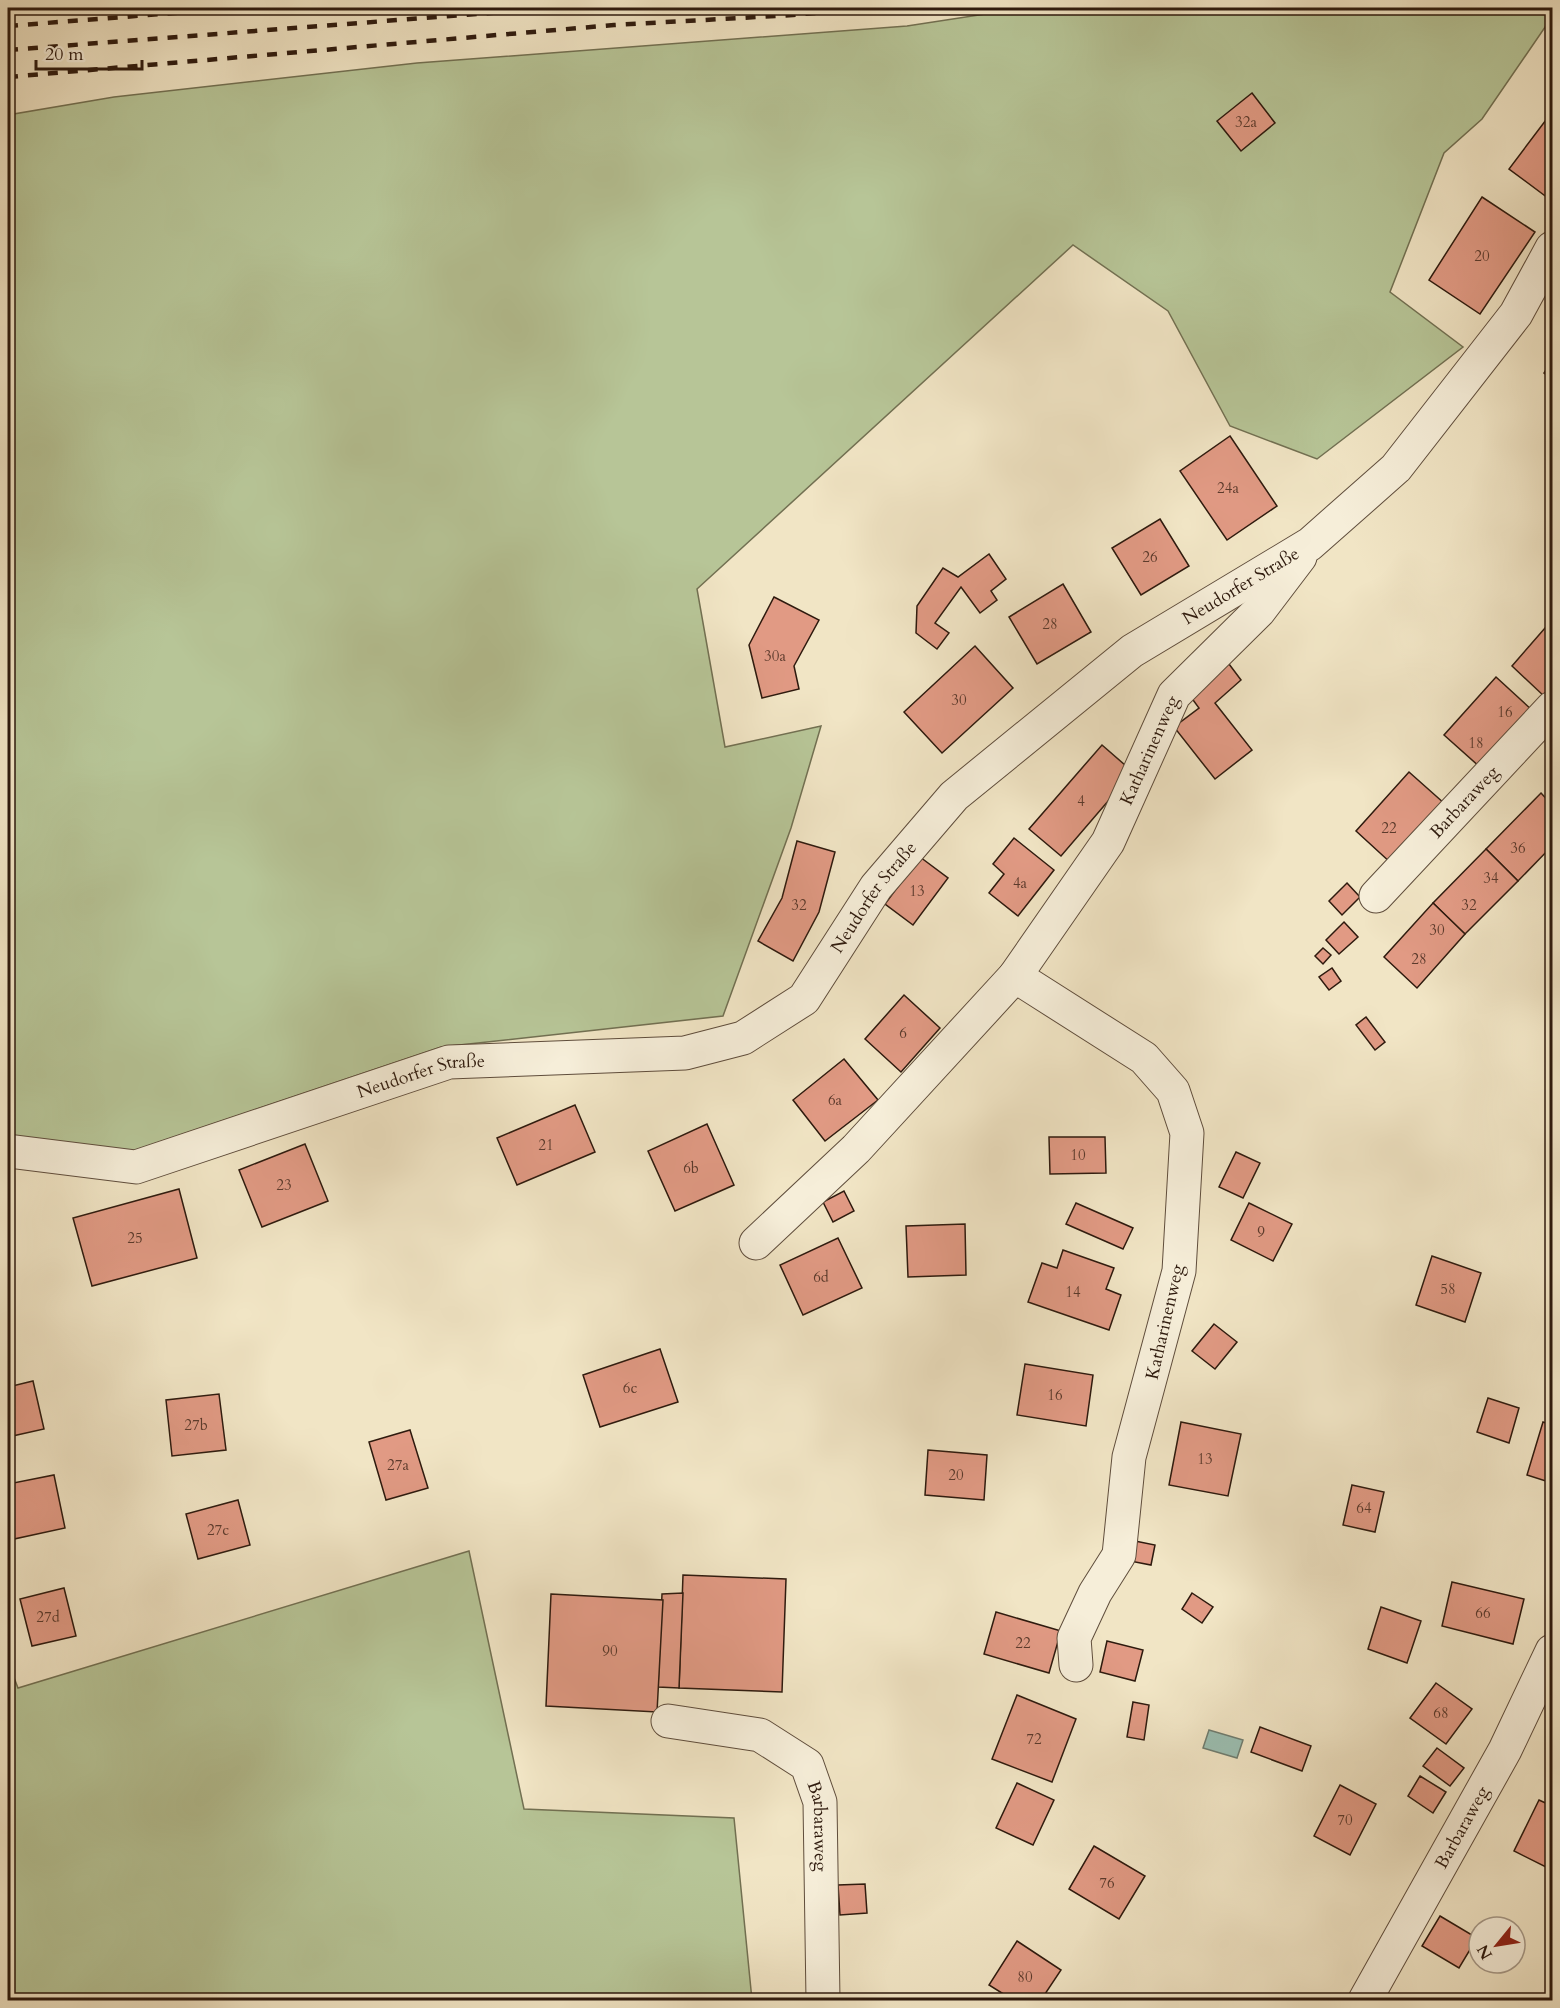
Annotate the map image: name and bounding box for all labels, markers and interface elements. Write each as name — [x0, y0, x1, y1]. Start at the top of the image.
scale bar — [36, 33, 142, 71]
text: 20 m — [45, 42, 84, 67]
house number: 32a — [1235, 112, 1257, 132]
house number: 20 — [1474, 246, 1490, 266]
house number: 24a — [1217, 478, 1239, 498]
street label: Neudorfer Straße — [1177, 541, 1304, 631]
house number: 26 — [1142, 547, 1158, 567]
house number: 28 — [1042, 614, 1058, 634]
house number: 30a — [764, 646, 786, 666]
house number: 30 — [951, 690, 967, 710]
street label: Katharinenweg — [1114, 691, 1185, 809]
house number: 16 — [1497, 702, 1513, 722]
house number: 18 — [1468, 733, 1484, 753]
street label: Barbaraweg — [1424, 759, 1505, 844]
house number: 4 — [1077, 791, 1085, 811]
house number: 22 — [1381, 818, 1397, 838]
street label: Neudorfer Straße — [824, 836, 922, 958]
house number: 36 — [1510, 838, 1526, 858]
house number: 34 — [1483, 868, 1499, 888]
house number: 4a — [1013, 873, 1028, 893]
house number: 13 — [909, 881, 925, 901]
house number: 32 — [791, 895, 807, 915]
house number: 32 — [1461, 895, 1477, 915]
house number: 30 — [1429, 920, 1445, 940]
house number: 28 — [1411, 949, 1427, 969]
house number: 6 — [899, 1023, 907, 1043]
street label: Neudorfer Straße — [354, 1048, 486, 1104]
house number: 6a — [828, 1090, 843, 1110]
house number: 21 — [538, 1135, 554, 1155]
house number: 10 — [1070, 1145, 1086, 1165]
house number: 6b — [683, 1158, 699, 1178]
house number: 23 — [276, 1175, 292, 1195]
house number: 9 — [1257, 1222, 1265, 1242]
house number: 25 — [127, 1228, 143, 1248]
street label: Katharinenweg — [1140, 1261, 1191, 1382]
house number: 6d — [813, 1267, 829, 1287]
house number: 58 — [1440, 1279, 1456, 1299]
house number: 14 — [1065, 1282, 1081, 1302]
house number: 6c — [623, 1378, 637, 1398]
house number: 16 — [1047, 1385, 1063, 1405]
house number: 27b — [184, 1415, 208, 1435]
house number: 13 — [1197, 1449, 1213, 1469]
house number: 27a — [387, 1455, 409, 1475]
house number: 20 — [948, 1465, 964, 1485]
house number: 64 — [1356, 1498, 1372, 1518]
house number: 27c — [207, 1520, 229, 1540]
house number: 66 — [1475, 1603, 1491, 1623]
house number: 27d — [36, 1607, 60, 1627]
house number: 22 — [1015, 1633, 1031, 1653]
house number: 90 — [602, 1641, 618, 1661]
house number: 68 — [1433, 1703, 1449, 1723]
house number: 72 — [1026, 1729, 1042, 1749]
street label: Barbaraweg — [801, 1777, 834, 1873]
street label: Barbaraweg — [1429, 1781, 1495, 1873]
house number: 70 — [1337, 1810, 1353, 1830]
house number: 76 — [1099, 1873, 1115, 1893]
north arrow — [1467, 1915, 1527, 1975]
text: N — [1472, 1940, 1498, 1964]
house number: 80 — [1017, 1967, 1033, 1987]

